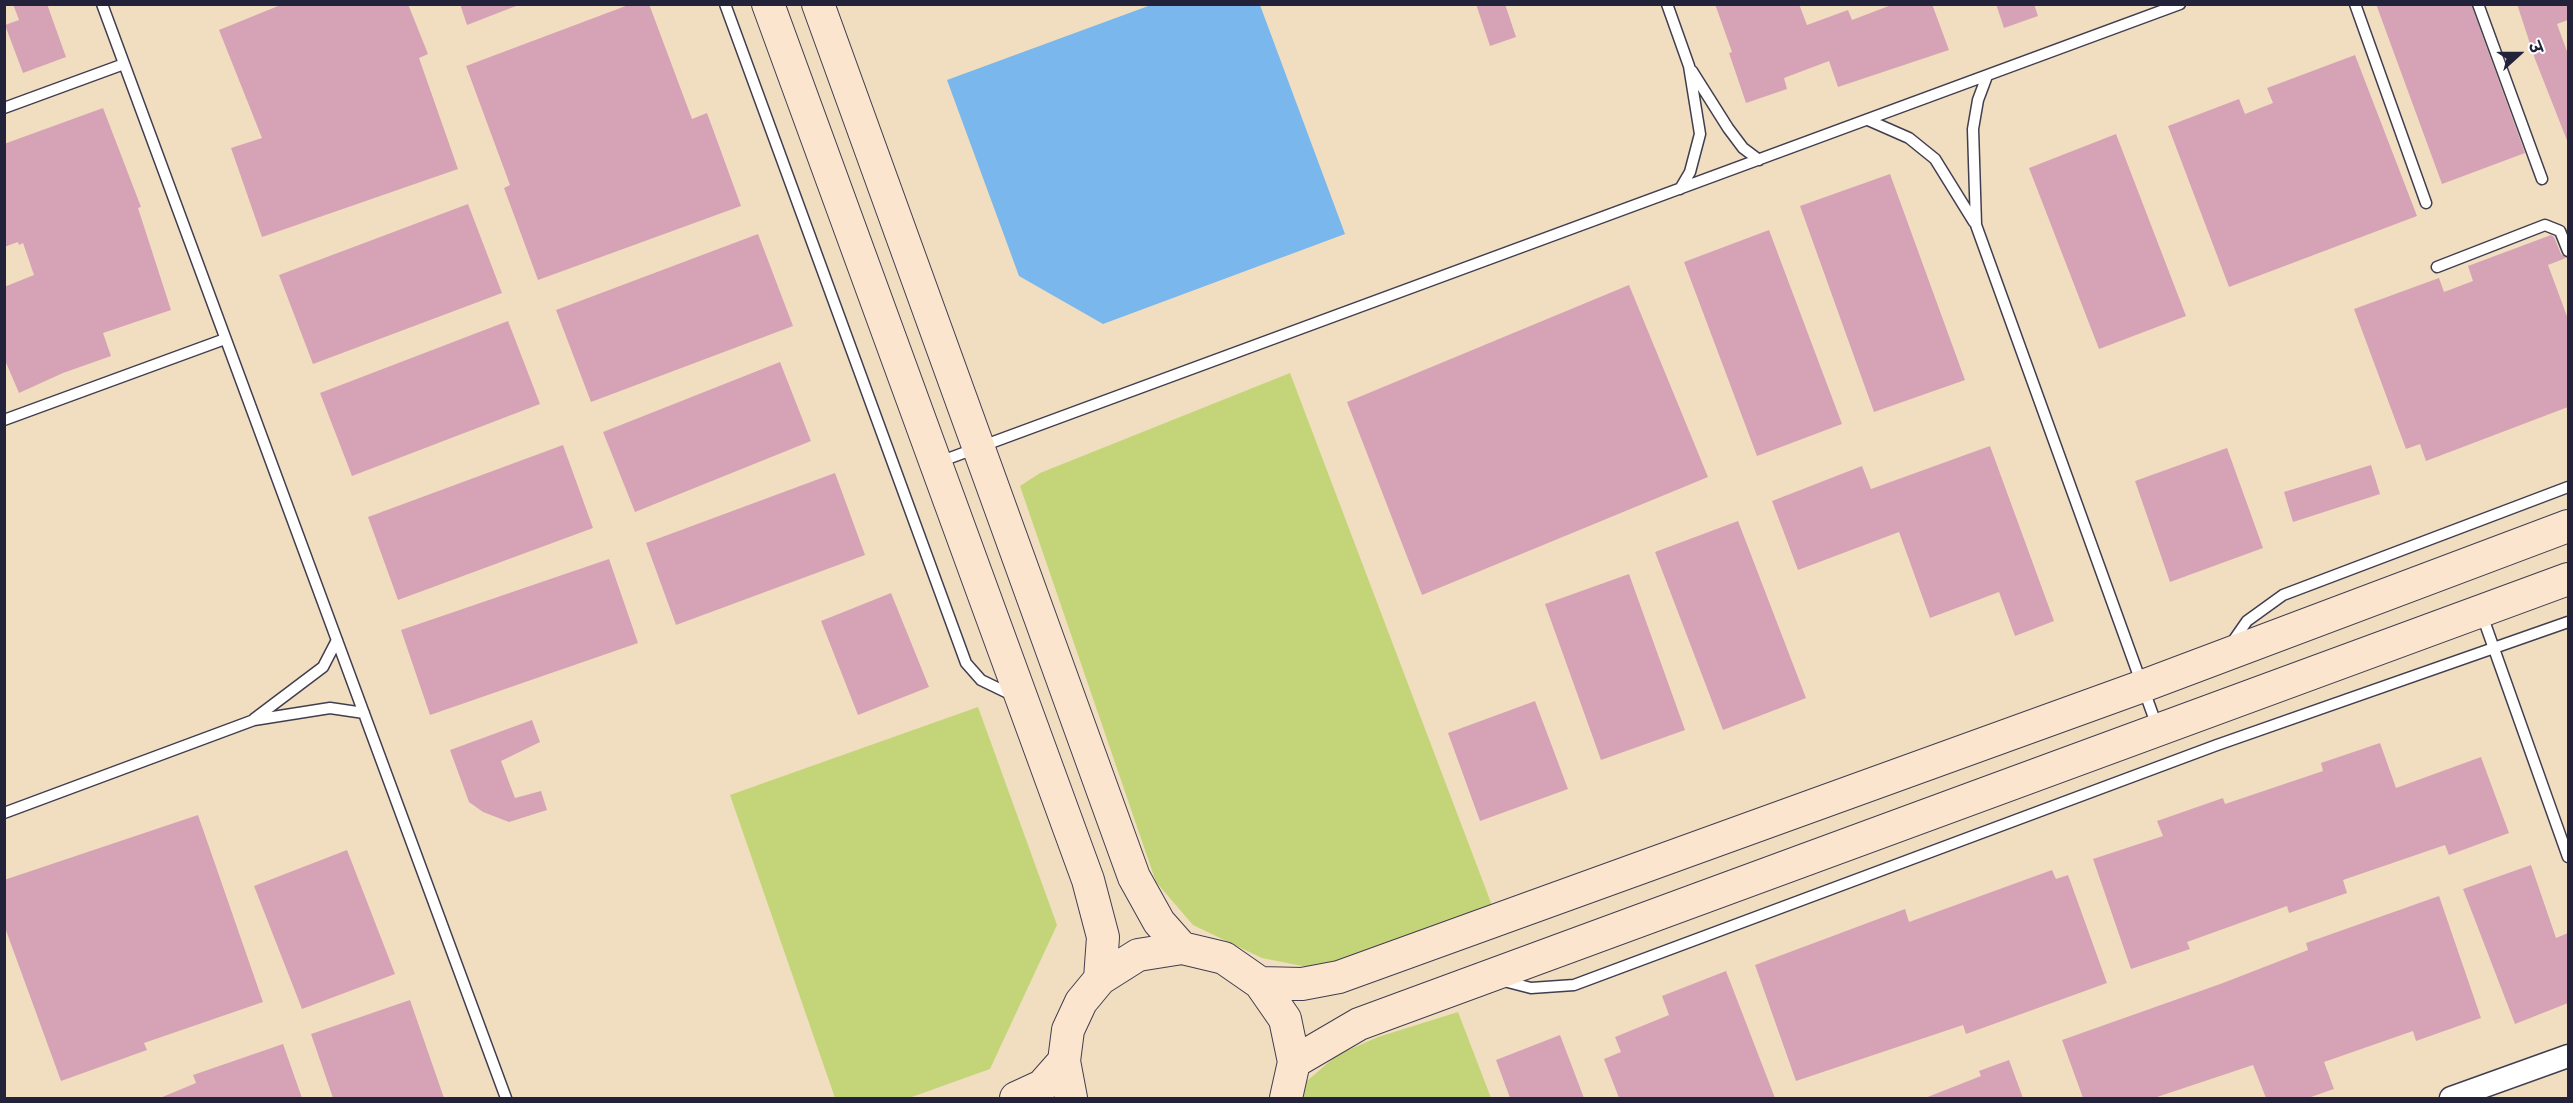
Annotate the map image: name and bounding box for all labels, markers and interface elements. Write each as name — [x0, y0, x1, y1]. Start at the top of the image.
north arrow — [2489, 24, 2549, 84]
text: उ — [2525, 39, 2548, 56]

